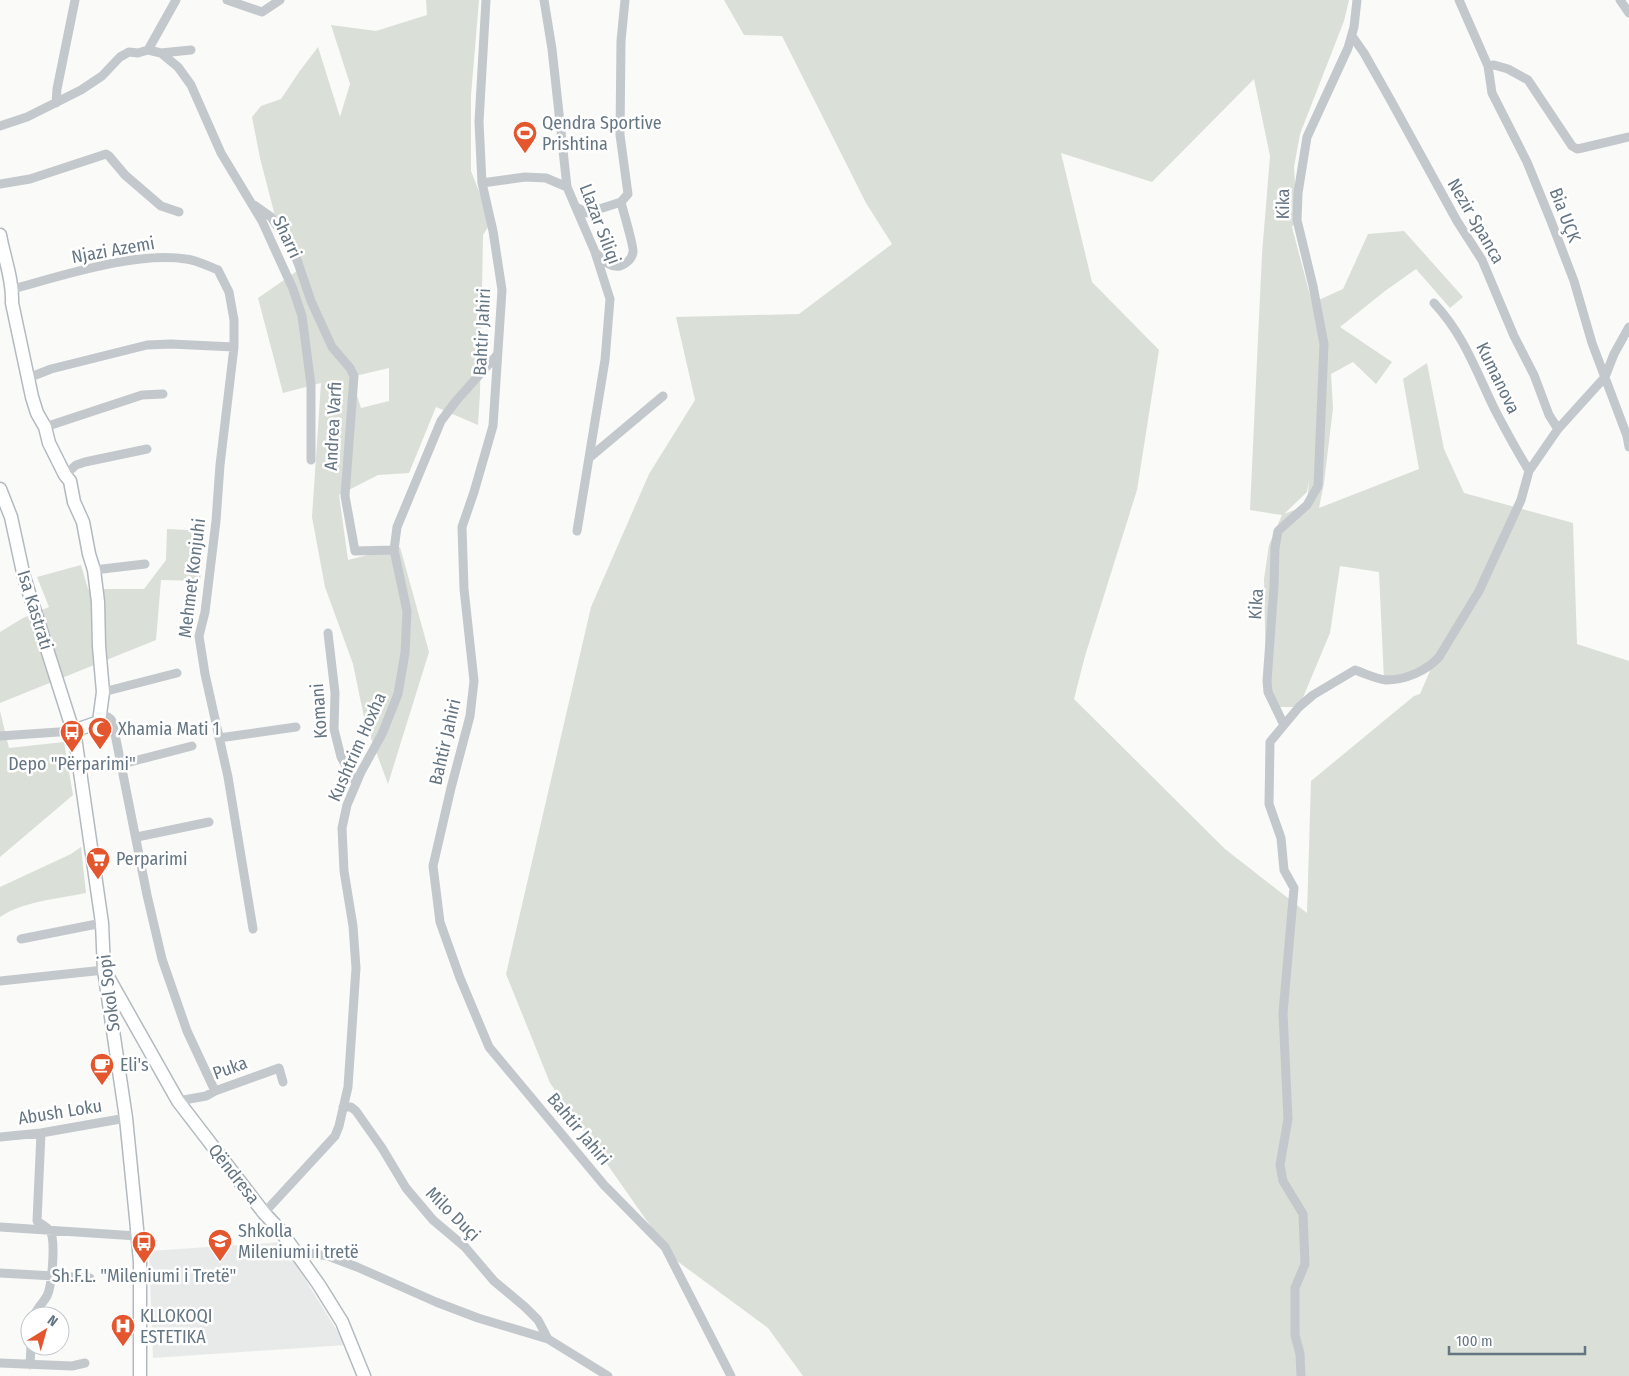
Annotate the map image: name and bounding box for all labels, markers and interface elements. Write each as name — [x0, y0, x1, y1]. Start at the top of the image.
place label: Qendra Sportive Prishtina — [542, 112, 662, 155]
sports icon: Qendra Sportive Prishtina — [512, 120, 538, 154]
street label: Nezir Spanca — [1443, 174, 1509, 268]
street label: Llazar Siliqi — [575, 181, 625, 267]
street label: Bia UÇK — [1545, 185, 1586, 246]
street label: Kika — [1272, 188, 1294, 220]
street label: Sharri — [268, 212, 306, 262]
street label: Njazi Azemi — [70, 232, 156, 268]
street label: Bahtir Jahiri — [469, 288, 495, 376]
street label: Kumanova — [1471, 339, 1525, 418]
street label: Andrea Varfi — [320, 381, 346, 471]
street label: Mehmet Konjuhi — [174, 517, 210, 639]
street label: Isa Kastrati — [12, 568, 58, 652]
street label: Kika — [1244, 588, 1268, 620]
street label: Komani — [306, 683, 332, 739]
street label: Kushtrim Hoxha — [323, 689, 391, 805]
street label: Bahtir Jahiri — [424, 697, 466, 787]
mosque icon: Xhamia Mati 1 — [87, 716, 113, 750]
place label: Xhamia Mati 1 — [118, 718, 220, 740]
bus stop icon: Depo "Përparimi" — [59, 719, 85, 753]
place label: Depo "Përparimi" — [8, 753, 136, 775]
supermarket icon: Perparimi — [85, 846, 111, 880]
place label: Perparimi — [116, 848, 187, 870]
street label: Sokol Sopi — [93, 953, 125, 1033]
cafe icon: Eli's — [89, 1052, 115, 1086]
street label: Puka — [210, 1052, 251, 1084]
place label: Eli's — [120, 1054, 149, 1076]
street label: Bahtir Jahiri — [542, 1088, 616, 1170]
street label: Abush Loku — [17, 1095, 103, 1129]
street label: Qëndresa — [204, 1139, 264, 1209]
street label: Milo Duçi — [421, 1182, 485, 1246]
place label: Shkolla Mileniumi i tretë — [238, 1220, 359, 1263]
school or university icon: Shkolla Mileniumi i tretë — [207, 1228, 233, 1262]
bus stop icon: Sh.F.L. "Mileniumi i Tretë" — [131, 1230, 157, 1264]
place label: Sh.F.L. "Mileniumi i Tretë" — [52, 1265, 236, 1287]
place label: KLLOKOQI ESTETIKA — [140, 1305, 213, 1348]
north arrow — [20, 1306, 70, 1356]
text: N — [44, 1312, 61, 1330]
hospital icon: KLLOKOQI ESTETIKA — [110, 1313, 136, 1347]
scale bar — [1449, 1324, 1585, 1356]
text: 100 m — [1456, 1332, 1493, 1350]

